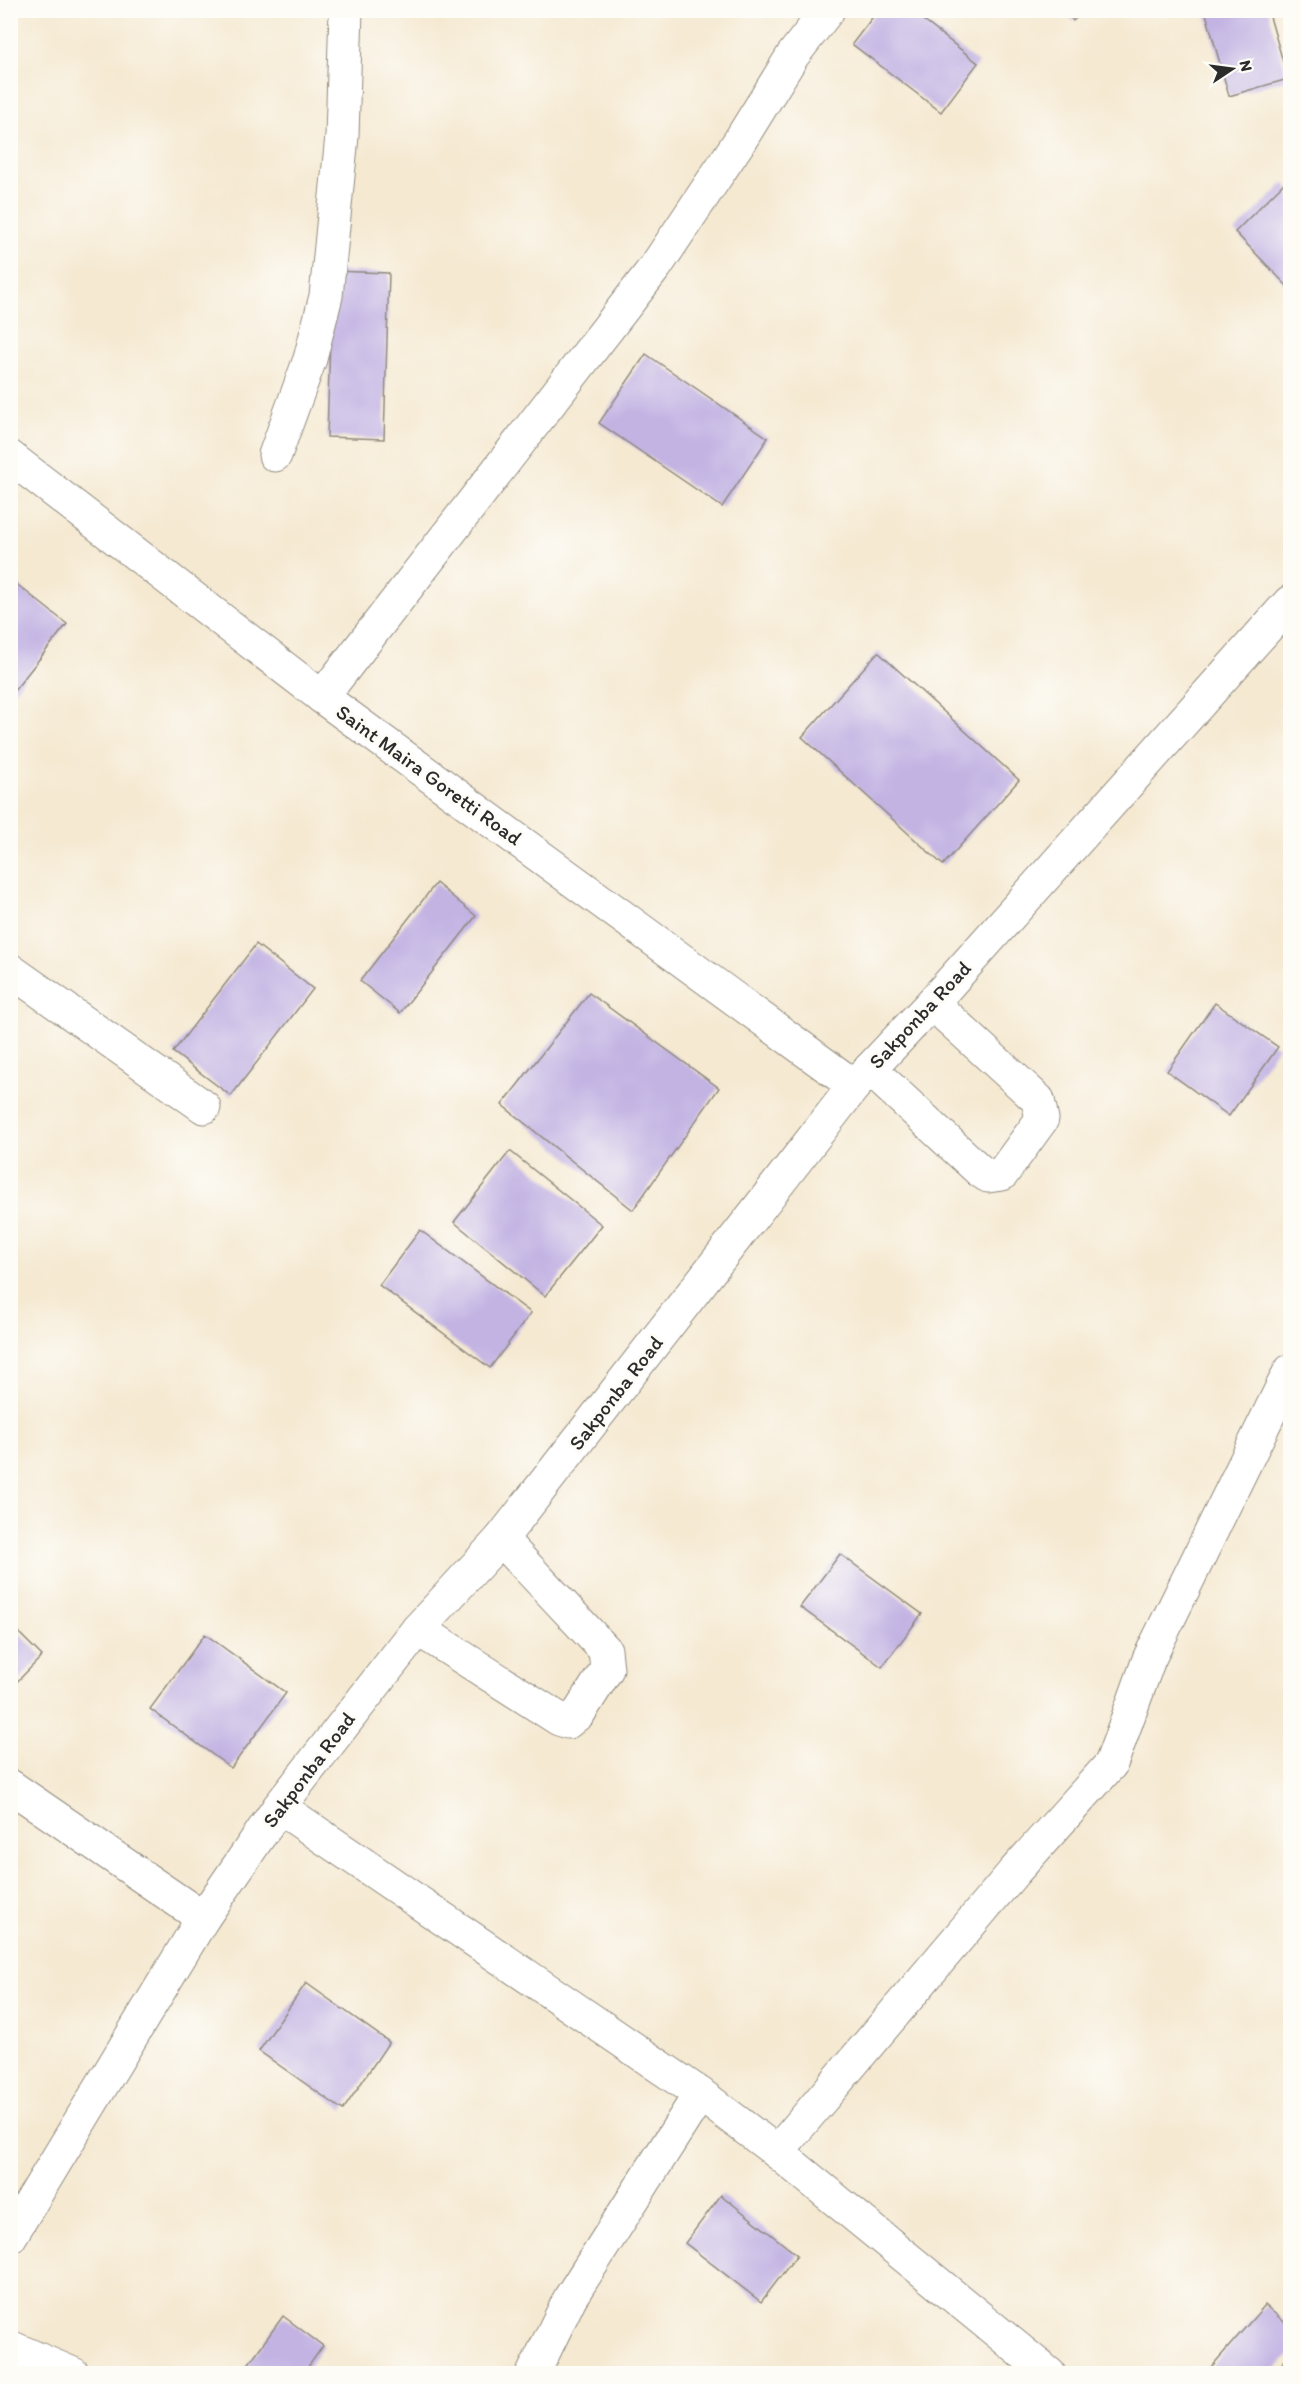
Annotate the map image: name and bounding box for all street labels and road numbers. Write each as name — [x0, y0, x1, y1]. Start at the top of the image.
street label: Saint Maira Goretti Road — [331, 699, 527, 851]
street label: Sakponba Road — [863, 956, 976, 1074]
street label: Sakponba Road — [563, 1331, 668, 1455]
street label: Sakponba Road — [257, 1707, 360, 1832]

